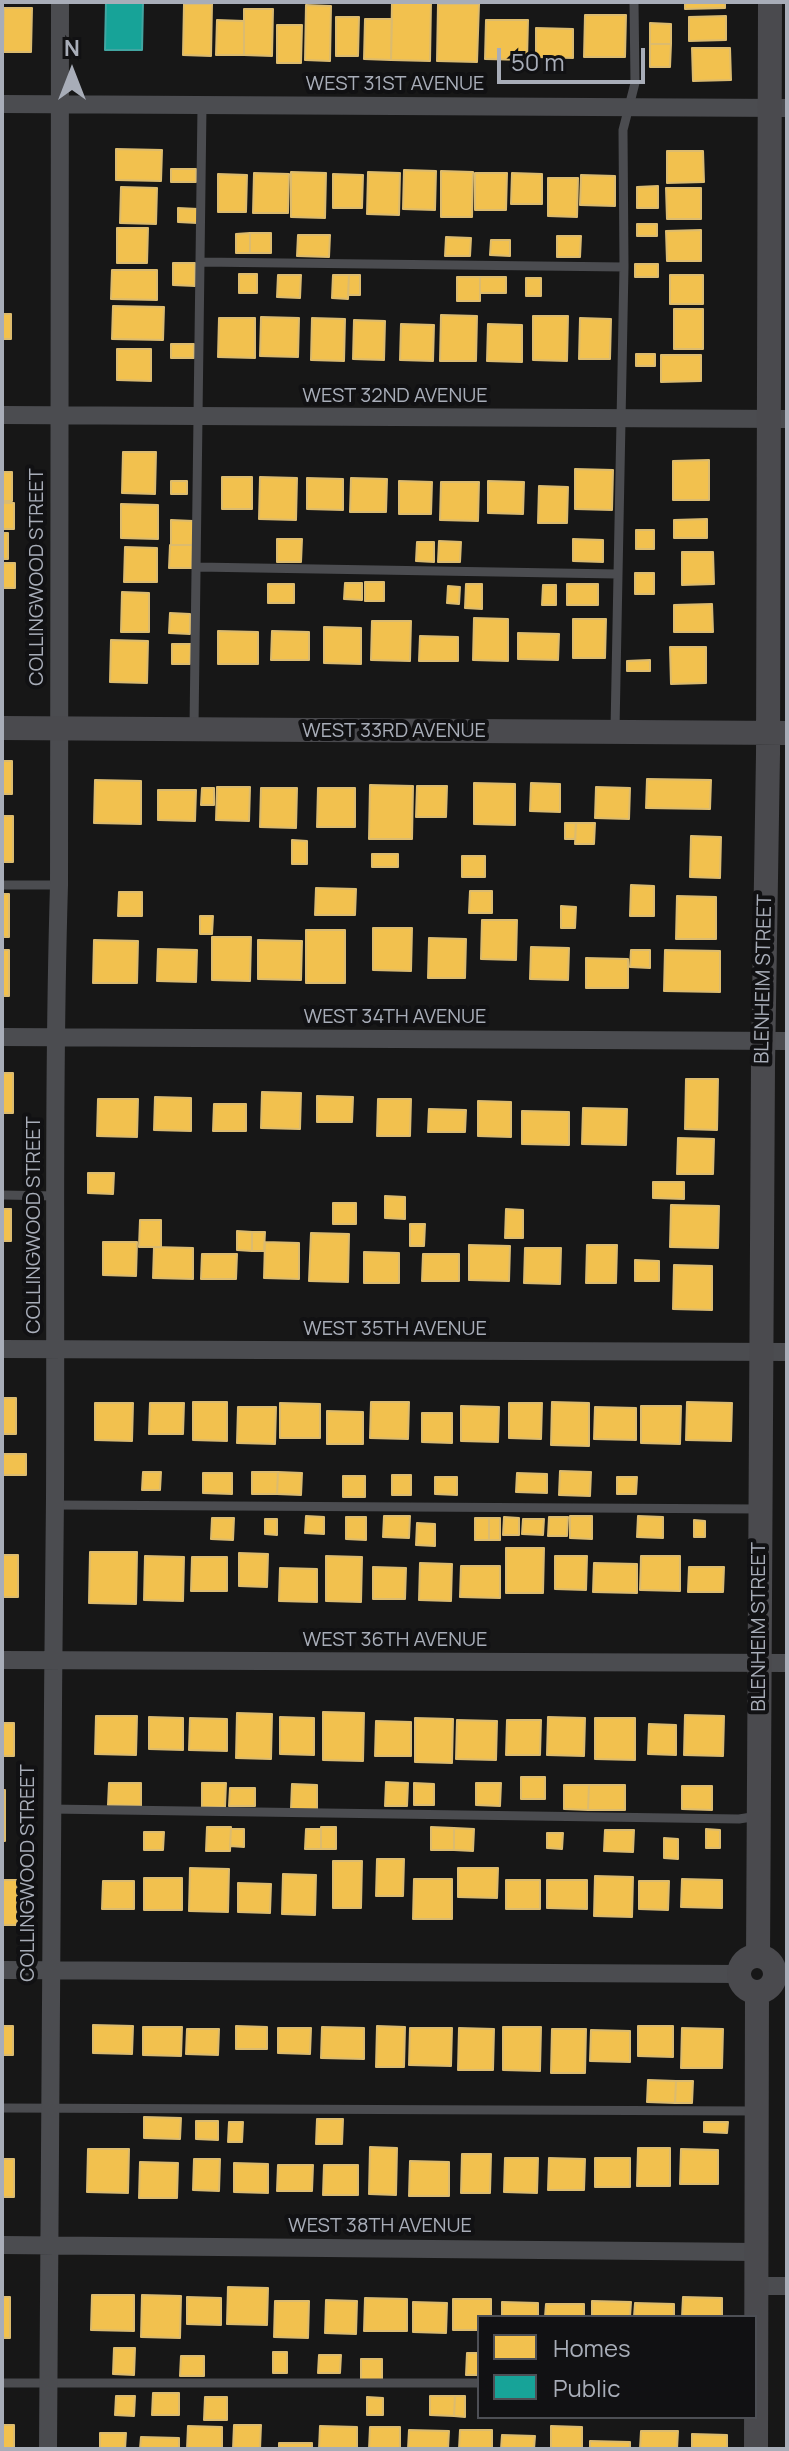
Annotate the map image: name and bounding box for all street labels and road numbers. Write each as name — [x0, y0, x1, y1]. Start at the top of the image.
street label: WEST 31ST AVENUE — [306, 72, 484, 96]
street label: WEST 32ND AVENUE — [302, 384, 488, 408]
street label: COLLINGWOOD STREET — [25, 468, 49, 686]
street label: WEST 33RD AVENUE — [302, 719, 486, 743]
street label: BLENHEIM STREET — [751, 894, 777, 1064]
street label: WEST 34TH AVENUE — [304, 1005, 486, 1029]
street label: COLLINGWOOD STREET — [22, 1116, 46, 1334]
street label: WEST 35TH AVENUE — [303, 1317, 487, 1341]
street label: BLENHEIM STREET — [747, 1542, 771, 1712]
street label: WEST 36TH AVENUE — [303, 1628, 487, 1652]
street label: COLLINGWOOD STREET — [16, 1764, 40, 1982]
street label: WEST 38TH AVENUE — [288, 2214, 472, 2238]

